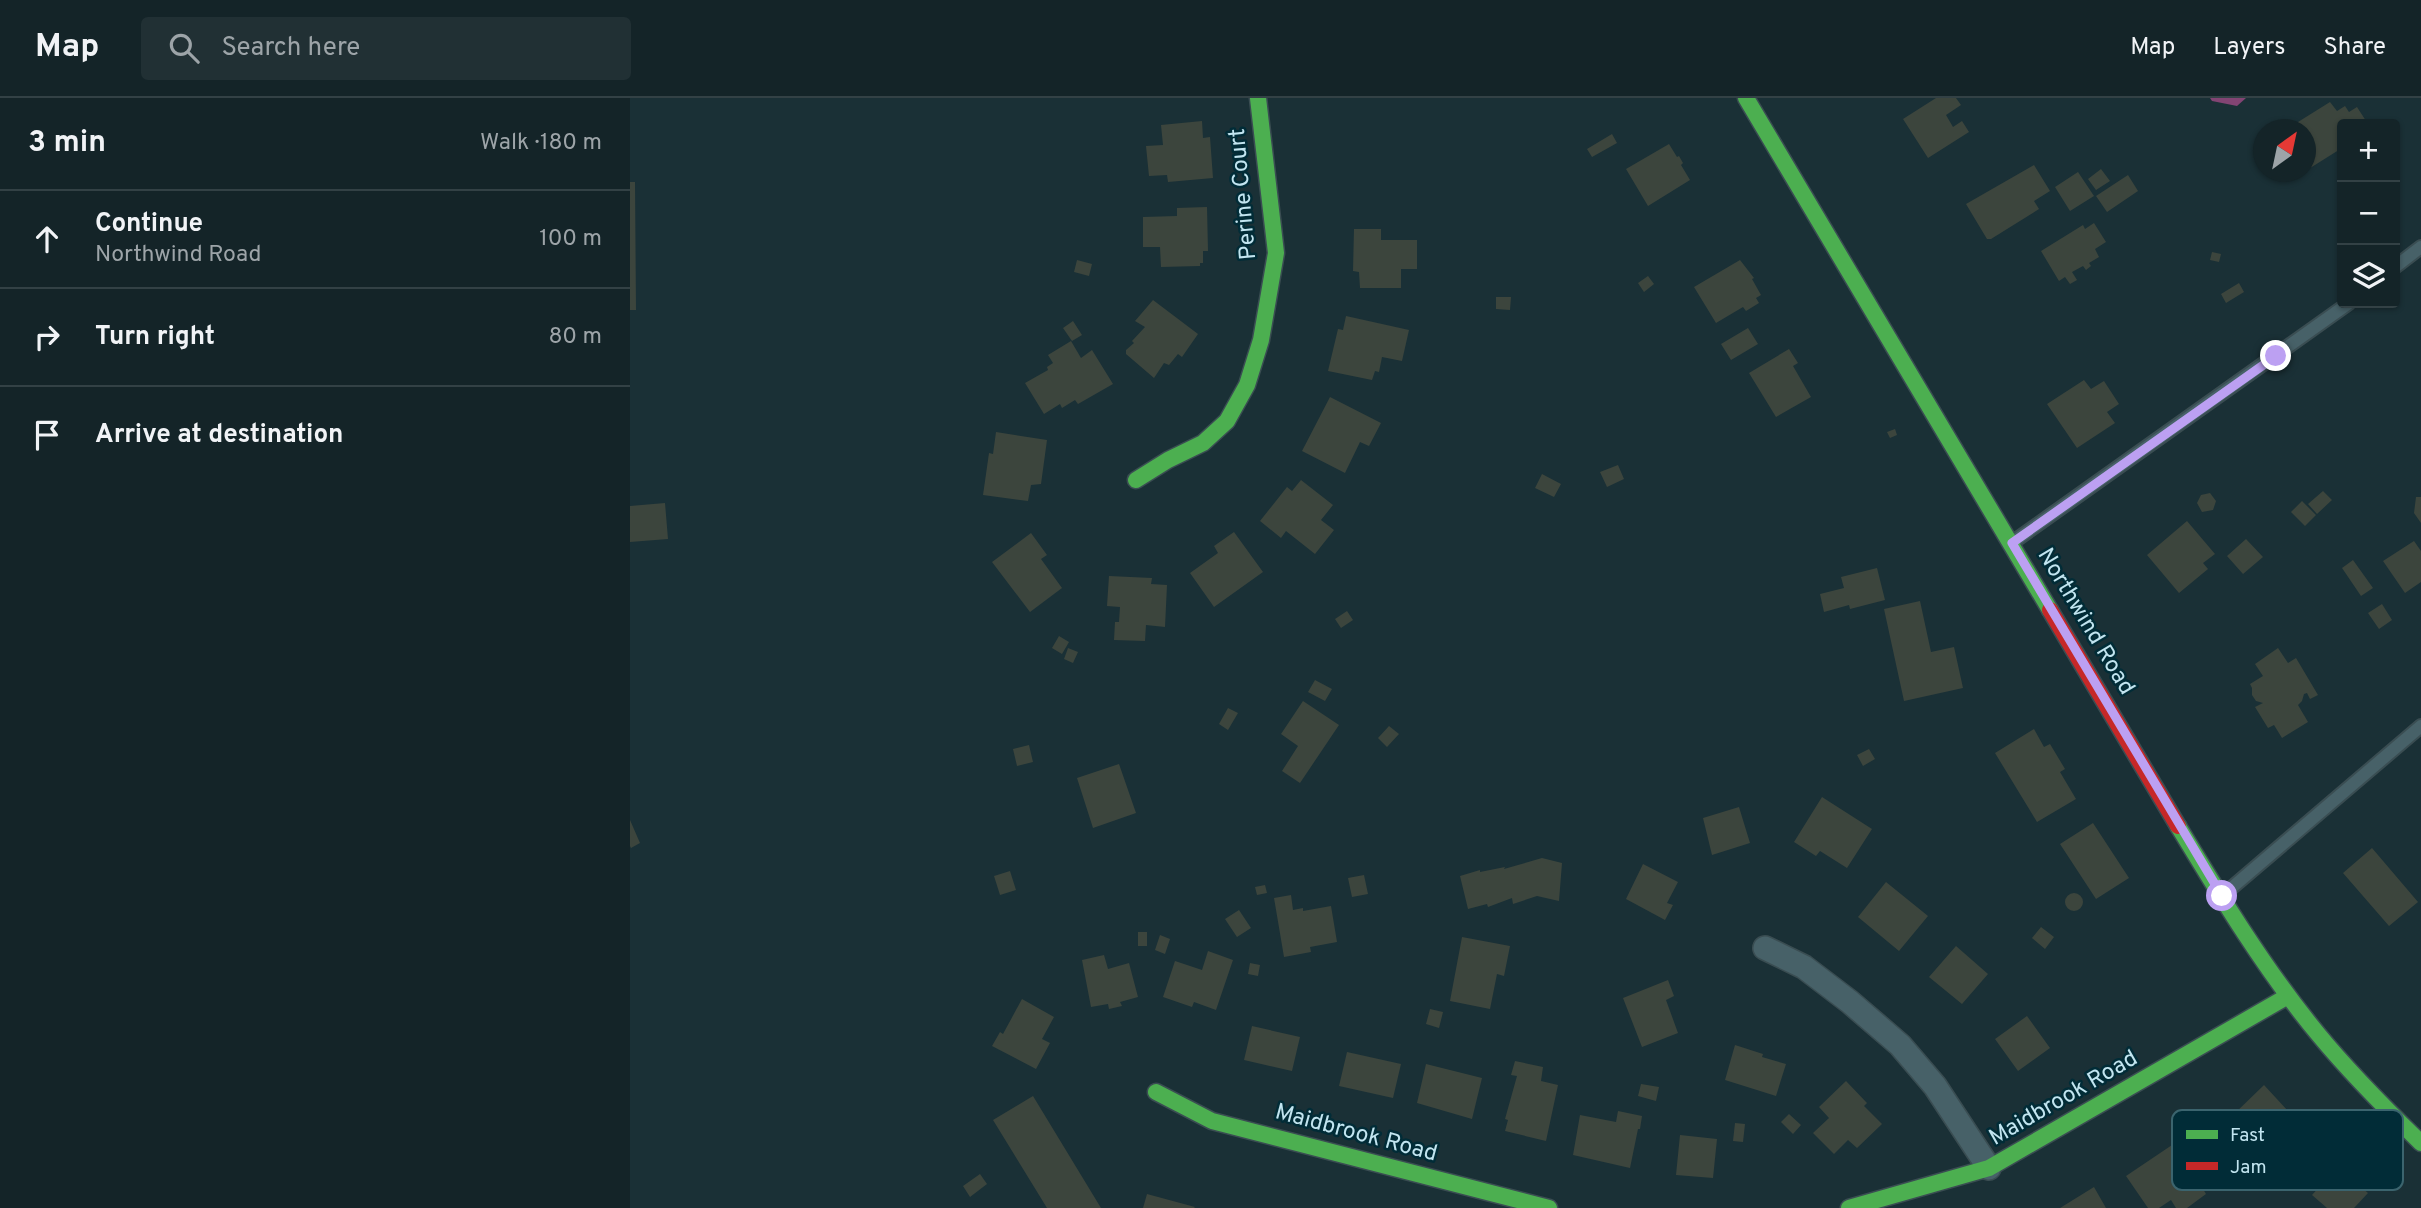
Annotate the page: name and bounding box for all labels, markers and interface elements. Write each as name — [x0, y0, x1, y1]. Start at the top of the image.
search box — [141, 17, 631, 80]
text: Map — [35, 27, 99, 69]
icon: search — [165, 29, 203, 67]
text: Search here — [221, 32, 360, 65]
text: Map — [2130, 33, 2175, 63]
text: Layers — [2213, 33, 2285, 63]
text: Share — [2323, 33, 2386, 63]
north arrow — [2253, 119, 2316, 182]
map controls — [2337, 119, 2400, 308]
button: + — [2337, 119, 2400, 182]
text: 3 min — [28, 125, 106, 162]
street label: Perine Court — [1224, 127, 1264, 261]
text: Walk · 180 m — [480, 129, 602, 158]
button: − — [2337, 182, 2400, 245]
text: Continue — [95, 208, 203, 241]
icon: ahead — [28, 220, 66, 258]
text: 100 m — [539, 225, 602, 254]
text: Northwind Road — [95, 241, 261, 270]
button: layers — [2337, 245, 2400, 308]
icon: right — [28, 318, 66, 356]
text: Turn right — [95, 321, 215, 354]
text: 80 m — [549, 323, 602, 352]
route end — [2260, 340, 2291, 371]
icon: arrive — [28, 416, 66, 454]
text: Arrive at destination — [95, 419, 343, 452]
street label: Northwind Road — [2030, 543, 2140, 701]
route start — [2206, 880, 2237, 911]
street label: Maidbrook Road — [1985, 1045, 2143, 1153]
street label: Maidbrook Road — [1272, 1098, 1440, 1170]
legend — [2172, 1110, 2403, 1190]
text: Fast — [2230, 1124, 2265, 1148]
text: Jam — [2230, 1156, 2267, 1180]

